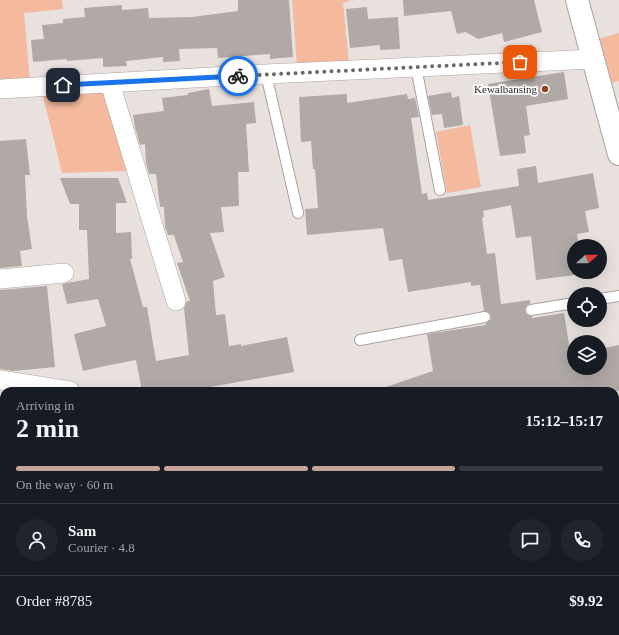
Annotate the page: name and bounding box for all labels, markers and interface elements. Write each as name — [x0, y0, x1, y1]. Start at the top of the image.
pin — [503, 45, 537, 79]
icon: bag — [509, 51, 531, 73]
courier — [218, 56, 258, 96]
icon: bike — [227, 65, 249, 87]
pin — [46, 68, 80, 102]
icon: home — [52, 74, 74, 96]
place label: Kewalbansing — [474, 83, 537, 95]
marker: Kewalbansing — [540, 84, 550, 94]
north arrow — [567, 239, 607, 279]
map controls — [567, 239, 607, 375]
button: locate — [567, 287, 607, 327]
button: layers — [567, 335, 607, 375]
text: Arriving in — [16, 398, 74, 413]
text: 15:12–15:17 — [526, 413, 603, 429]
text: 2 min — [16, 414, 79, 443]
text: On the way · 60 m — [16, 477, 113, 492]
button: person — [16, 519, 58, 561]
button: chat — [509, 519, 551, 561]
button: phone — [561, 519, 603, 561]
text: Sam — [68, 523, 96, 539]
text: Courier · 4.8 — [68, 540, 135, 555]
text: Order #8785 — [16, 593, 92, 609]
text: $9.92 — [569, 593, 603, 609]

